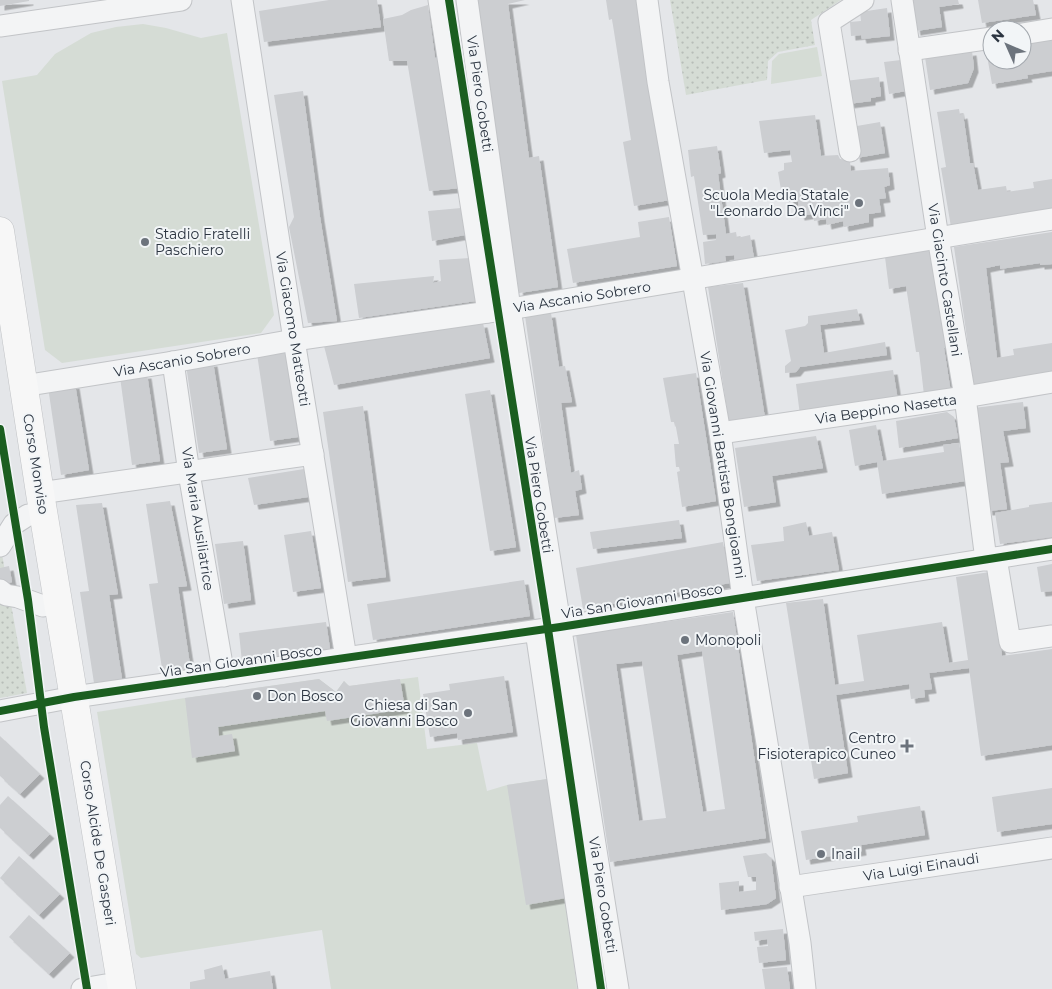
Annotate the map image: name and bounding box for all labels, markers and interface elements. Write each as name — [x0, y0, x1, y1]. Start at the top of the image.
north arrow — [982, 20, 1032, 70]
text: N — [987, 25, 1008, 46]
street label: Via Piero Gobetti — [463, 34, 497, 154]
place label: Scuola Media Statale "Leonardo Da Vinci" — [703, 186, 849, 220]
marker: Scuola Media Statale "Leonardo Da Vinci" — [853, 197, 865, 209]
street label: Via Giacinto Castellani — [924, 202, 966, 358]
place label: Stadio Fratelli Paschiero — [155, 225, 250, 259]
marker: Stadio Fratelli Paschiero — [139, 236, 151, 248]
street label: Via Giacomo Matteotti — [272, 250, 314, 408]
street label: Via Ascanio Sobrero — [512, 277, 652, 317]
street label: Via Ascanio Sobrero — [112, 339, 252, 381]
street label: Via Giovanni Battista Bongioanni — [696, 350, 750, 580]
street label: Via Beppino Nasetta — [814, 390, 958, 428]
street label: Corso Monviso — [19, 412, 53, 516]
street label: Via Piero Gobetti — [521, 435, 557, 555]
street label: Via Maria Ausiliatrice — [178, 446, 218, 592]
street label: Via San Giovanni Bosco — [560, 579, 724, 623]
place label: Monopoli — [695, 631, 761, 649]
marker: Monopoli — [679, 634, 691, 646]
street label: Via San Giovanni Bosco — [159, 641, 323, 681]
place label: Don Bosco — [267, 687, 343, 705]
marker: Don Bosco — [251, 690, 263, 702]
place label: Chiesa di San Giovanni Bosco — [350, 696, 458, 730]
marker: Chiesa di San Giovanni Bosco — [462, 707, 474, 719]
place label: Centro Fisioterapico Cuneo — [758, 729, 896, 763]
marker: Centro Fisioterapico Cuneo — [900, 739, 914, 753]
street label: Corso Alcide De Gasperi — [76, 759, 120, 927]
street label: Via Piero Gobetti — [585, 835, 621, 955]
place label: Inail — [831, 845, 860, 863]
marker: Inail — [815, 848, 827, 860]
street label: Via Luigi Einaudi — [862, 849, 980, 885]

